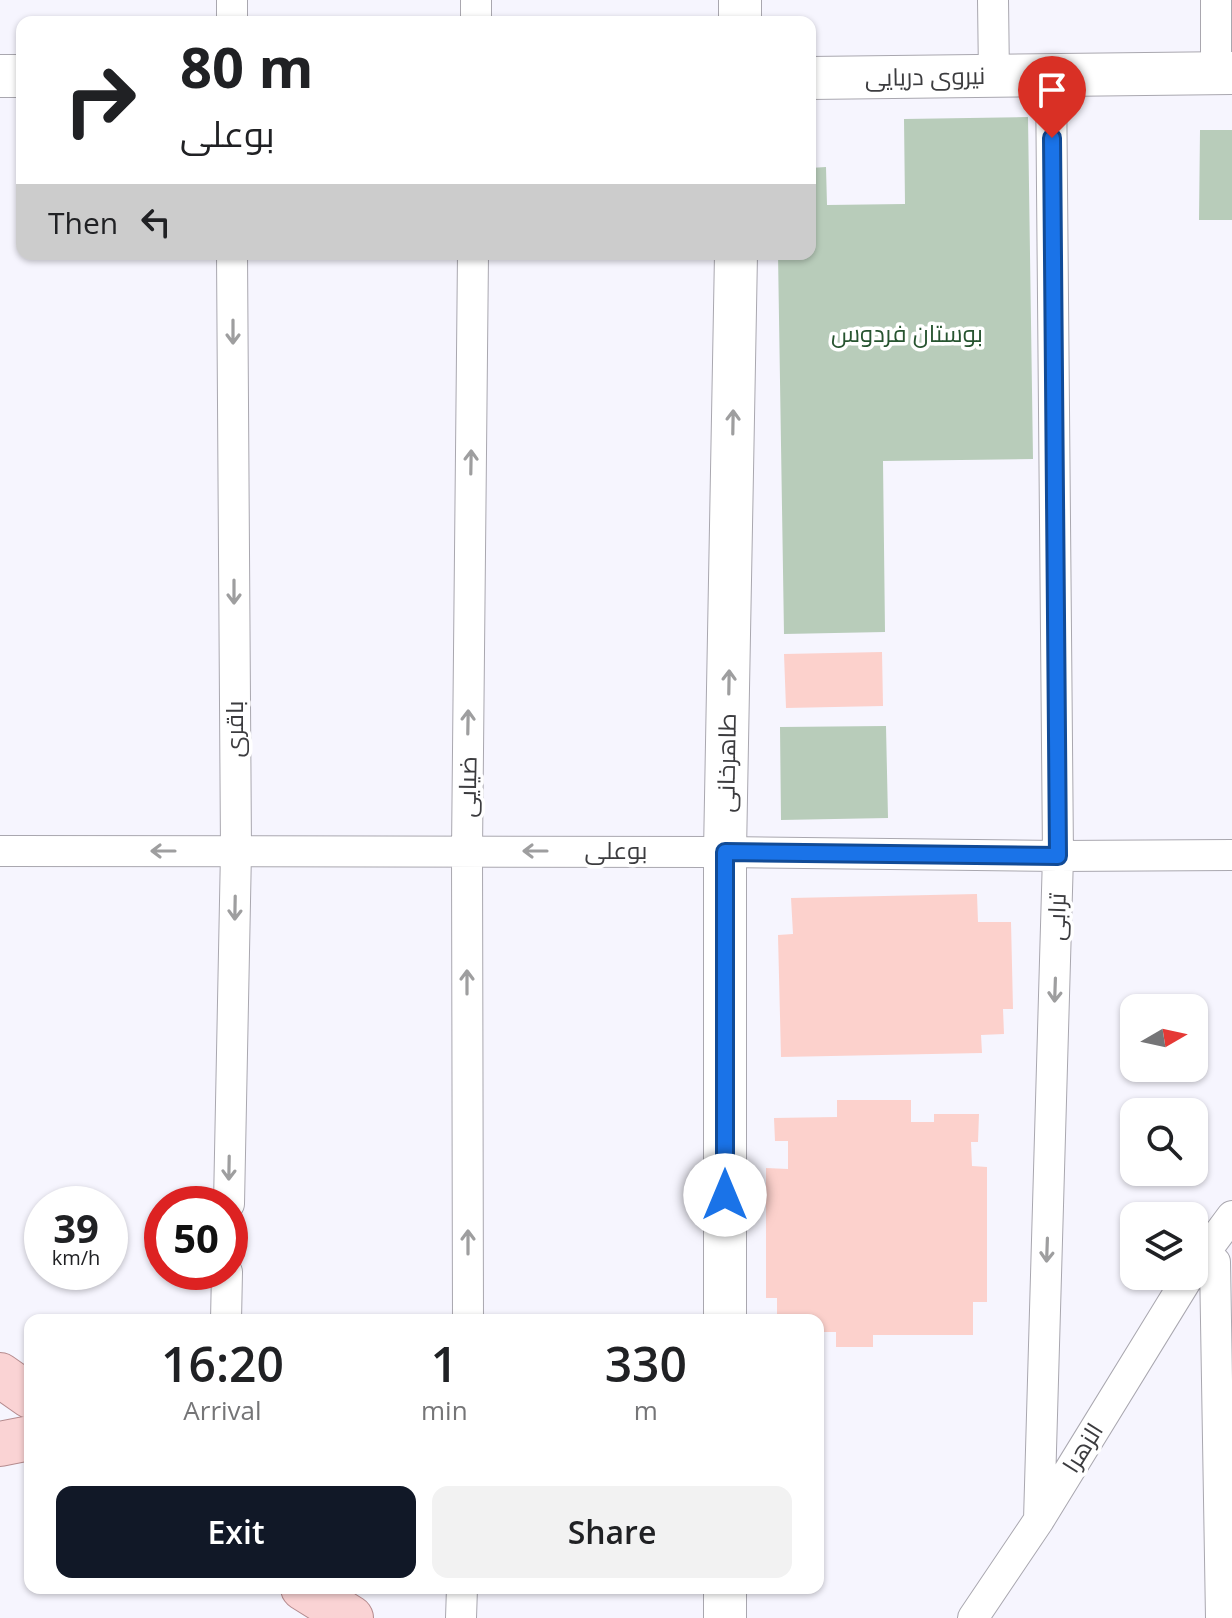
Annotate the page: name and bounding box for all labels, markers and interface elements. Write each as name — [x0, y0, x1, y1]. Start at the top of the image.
text: 80 m — [180, 28, 314, 104]
icon: right — [48, 48, 152, 152]
pin — [1018, 56, 1086, 138]
street label: نیروی دریایی — [864, 58, 986, 93]
icon: arrive — [1030, 68, 1074, 112]
text: بوعلی — [180, 109, 275, 158]
icon: left — [134, 200, 178, 244]
text: Then — [48, 202, 118, 243]
park label: بوستان فردوس — [831, 316, 983, 349]
one-way arrow — [225, 318, 241, 345]
one-way arrow — [726, 409, 741, 436]
one-way arrow — [463, 449, 479, 476]
one-way arrow — [226, 578, 242, 605]
one-way arrow — [721, 669, 736, 696]
street label: باقری — [217, 701, 250, 757]
one-way arrow — [461, 709, 476, 736]
street label: طاهرخانی — [708, 713, 743, 813]
street label: ضیایی — [449, 756, 484, 818]
street label: بوعلی — [584, 833, 648, 866]
one-way arrow — [150, 843, 177, 859]
one-way arrow — [522, 843, 549, 859]
street label: ترابی — [1038, 892, 1073, 941]
one-way arrow — [227, 894, 242, 921]
one-way arrow — [459, 969, 475, 996]
one-way arrow — [1047, 976, 1062, 1003]
north arrow — [1120, 994, 1208, 1082]
map controls — [1120, 994, 1208, 1290]
button: search — [1120, 1098, 1208, 1186]
position arrow — [683, 1153, 767, 1237]
one-way arrow — [222, 1154, 237, 1181]
speed limit sign: 50 — [144, 1186, 248, 1290]
text: 39 — [53, 1200, 99, 1255]
button: layers — [1120, 1202, 1208, 1290]
one-way arrow — [460, 1229, 476, 1256]
one-way arrow — [1039, 1236, 1055, 1263]
text: km/h — [52, 1244, 100, 1271]
text: 16:20 — [161, 1331, 284, 1396]
text: 1 — [431, 1331, 458, 1396]
text: 330 — [605, 1331, 687, 1396]
text: Arrival — [183, 1392, 262, 1428]
text: min — [421, 1392, 468, 1428]
text: m — [634, 1392, 658, 1428]
street label: الزهرا — [1054, 1416, 1110, 1478]
button: Exit — [56, 1486, 416, 1578]
button: Share — [432, 1486, 792, 1578]

